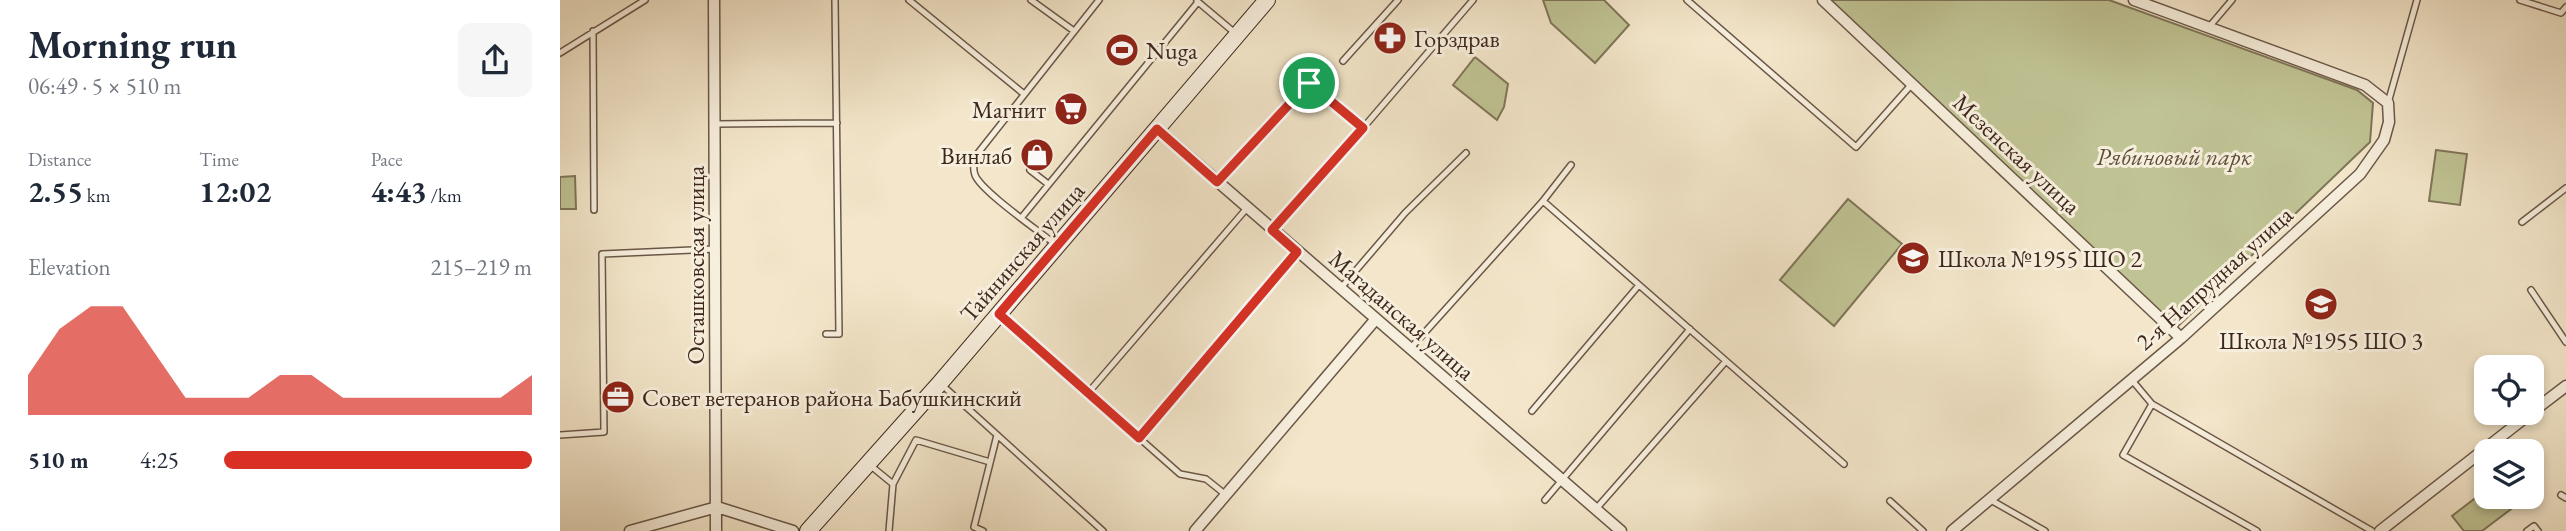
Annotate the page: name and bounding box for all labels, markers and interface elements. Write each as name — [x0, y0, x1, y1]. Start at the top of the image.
pharmacy icon: Горздрав — [1371, 19, 1409, 57]
text: Morning run — [28, 20, 237, 69]
button: share — [458, 23, 532, 97]
place label: Горздрав — [1414, 23, 1500, 54]
sports icon: Nuga — [1103, 31, 1141, 69]
place label: Nuga — [1146, 35, 1198, 66]
pin — [1279, 53, 1339, 113]
icon: arrive — [1290, 64, 1328, 102]
text: 06:49 · 5 × 510 m — [28, 71, 181, 101]
street label: Мезенская улица — [1947, 87, 2088, 221]
supermarket icon: Магнит — [1052, 90, 1090, 128]
place label: Магнит — [972, 94, 1046, 125]
shop icon: Винлаб — [1018, 136, 1056, 174]
place label: Винлаб — [941, 140, 1012, 171]
park label: Рябиновый парк — [2096, 141, 2252, 172]
text: Distance — [28, 147, 91, 172]
text: Time — [199, 147, 239, 172]
text: Pace — [371, 147, 403, 172]
street label: Осташковская улица — [680, 165, 711, 364]
text: 2.55 — [28, 172, 83, 211]
text: 12:02 — [199, 172, 271, 211]
text: 4:43 — [371, 172, 427, 211]
street label: Тайнинская улица — [953, 175, 1091, 328]
text: km — [83, 183, 111, 208]
text: /km — [427, 183, 462, 208]
street label: 2-я Напрудная улица — [2129, 199, 2299, 357]
school or university icon: Школа №1955 ШО 2 — [1894, 239, 1932, 277]
street label: Магаданская улица — [1323, 243, 1482, 387]
place label: Школа №1955 ШО 2 — [1938, 243, 2143, 274]
text: Elevation — [28, 252, 111, 282]
text: 215–219 m — [431, 252, 532, 282]
school or university icon: Школа №1955 ШО 3 — [2302, 285, 2340, 323]
place label: Школа №1955 ШО 3 — [2219, 325, 2423, 356]
map controls — [2474, 355, 2544, 509]
button: locate — [2474, 355, 2544, 425]
office icon: Совет ветеранов района Бабушкинский — [599, 378, 637, 416]
place label: Совет ветеранов района Бабушкинский — [642, 382, 1022, 413]
button: layers — [2474, 439, 2544, 509]
text: 510 m — [28, 445, 89, 475]
text: 4:25 — [140, 445, 179, 475]

